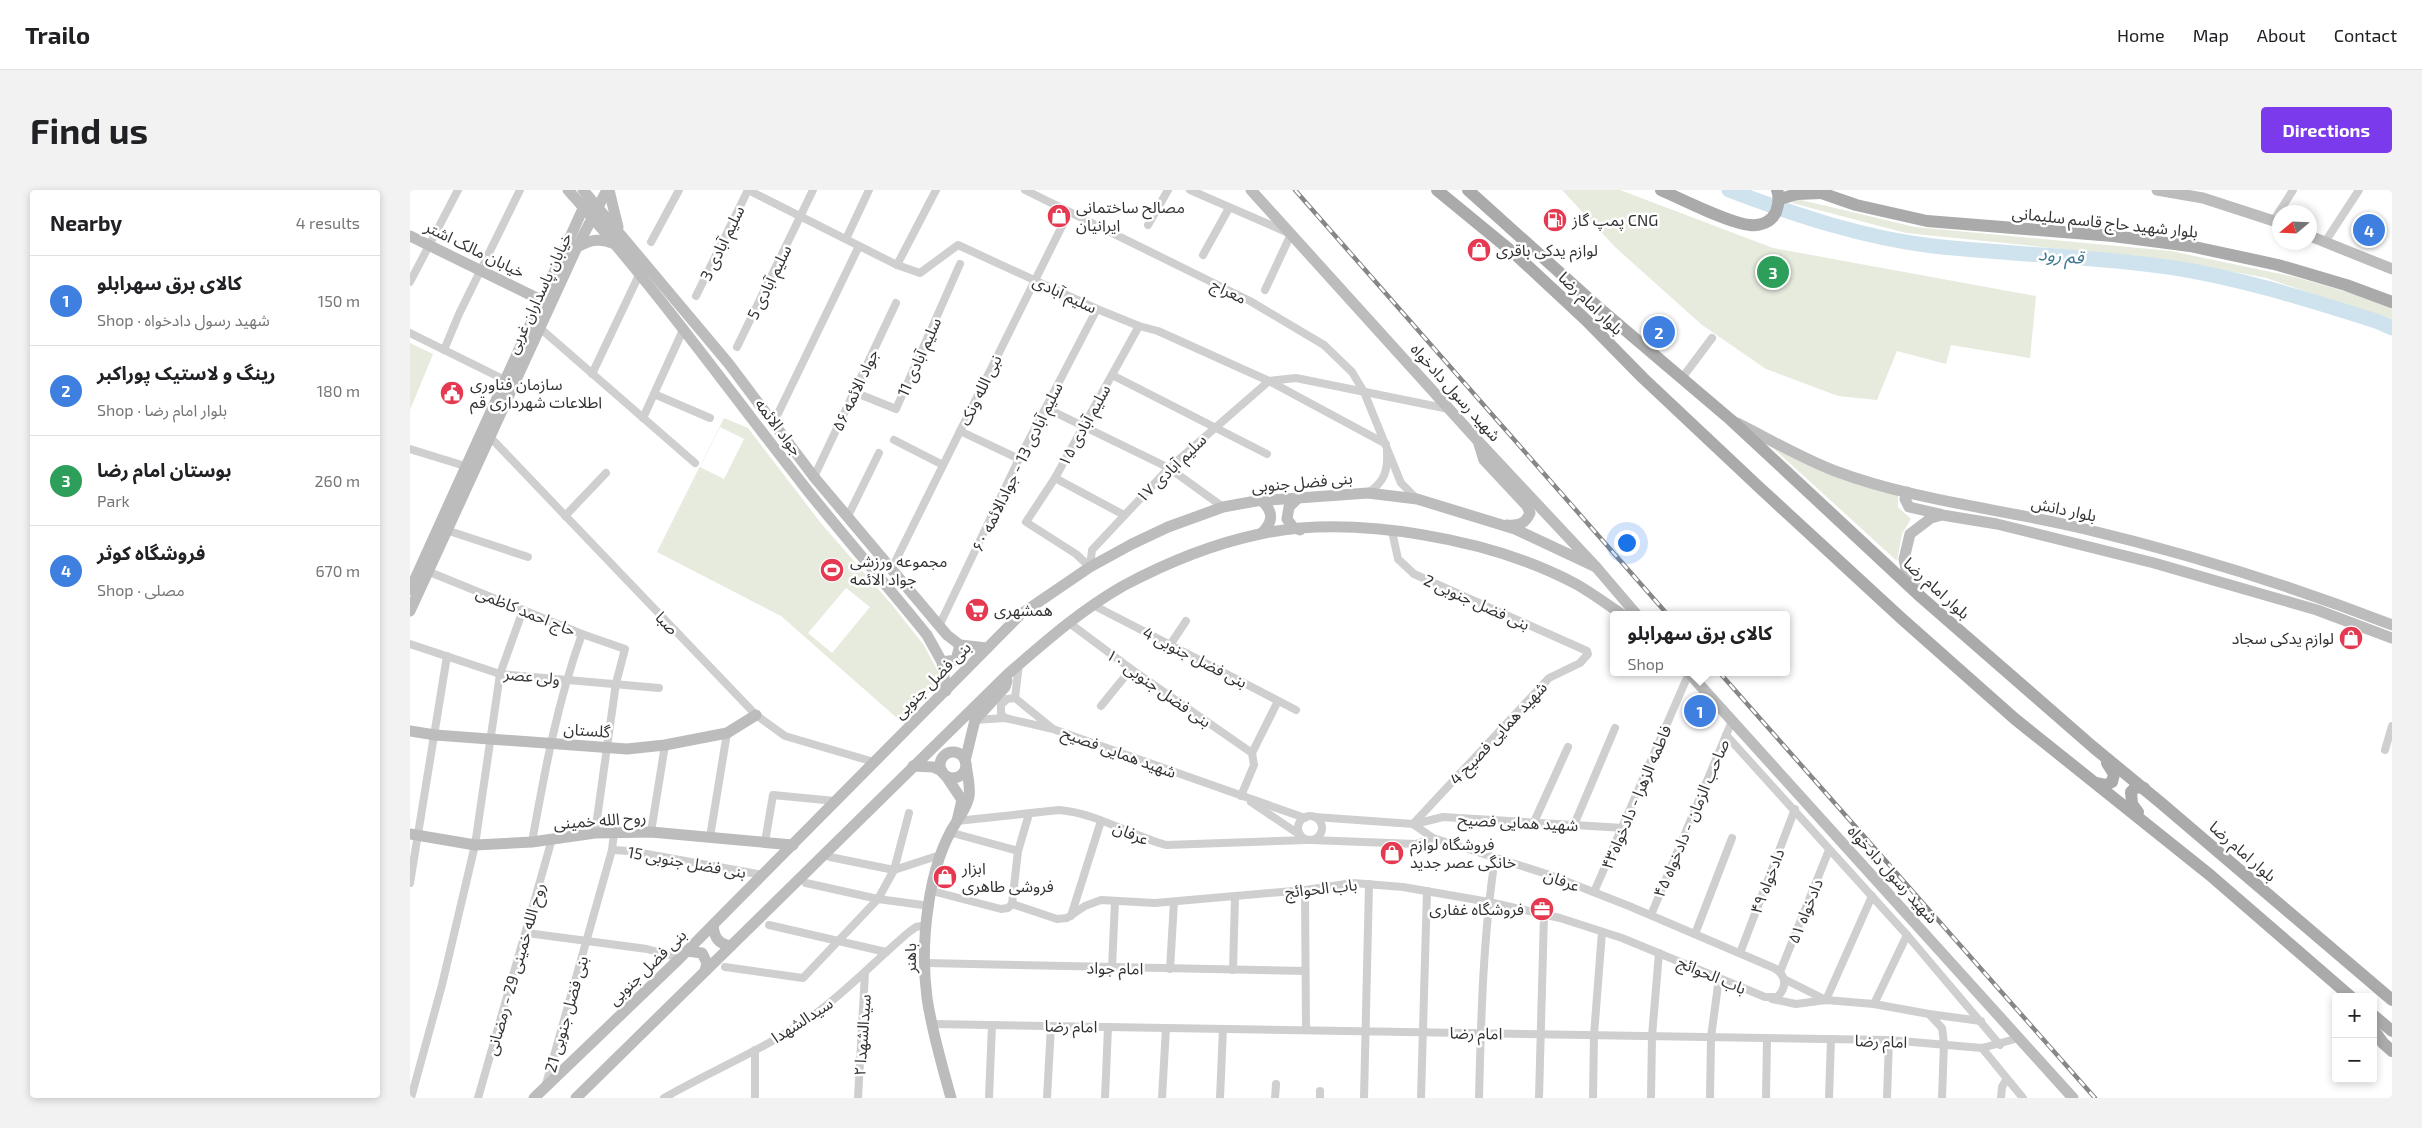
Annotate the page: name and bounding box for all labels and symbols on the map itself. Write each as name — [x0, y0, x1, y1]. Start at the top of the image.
place label: مصالح ساختمانی ایرانیان — [1076, 197, 1185, 235]
street label: سلیم آبادی 3 — [695, 202, 751, 285]
street label: بلوار شهید حاج قاسم سلیمانی — [2011, 202, 2199, 245]
shop icon: مصالح ساختمانی ایرانیان — [1046, 203, 1072, 229]
north arrow — [2272, 205, 2317, 250]
fuel station icon: پمپ گاز CNG — [1542, 207, 1568, 233]
place label: پمپ گاز CNG — [1571, 210, 1658, 231]
pin: 4 — [2353, 211, 2385, 249]
street label: خیابان مالک اشتر — [421, 216, 528, 282]
street label: خیابان پاسداران غربی — [502, 229, 577, 357]
shop icon: لوازم یدکی باقری — [1466, 237, 1492, 263]
place label: لوازم یدکی باقری — [1496, 240, 1598, 263]
street label: سلیم آبادی 5 — [742, 241, 798, 324]
water label: قم رود — [2037, 242, 2086, 272]
pin: 3 — [1757, 253, 1789, 291]
street label: بلوار امام رضا — [1552, 267, 1628, 341]
street label: سلیم آبادی — [1029, 270, 1100, 320]
street label: معراج — [1207, 274, 1250, 311]
pin: 2 — [1643, 313, 1675, 351]
street label: سلیم آبادی 11 — [893, 314, 948, 401]
street label: شهید رسول دادخواه — [1406, 339, 1505, 446]
street label: جواد الائمه ۵۶ — [827, 346, 883, 434]
street label: نبی الله ونک — [954, 351, 1006, 429]
place label: سازمان فناوری اطلاعات شهرداری قم — [470, 374, 602, 415]
street label: سلیم آبادی 13 - جوادالائمه ۶۰ — [967, 379, 1070, 556]
public building icon: سازمان فناوری اطلاعات شهرداری قم — [439, 380, 465, 406]
street label: سلیم آبادی ۱۵ — [1053, 381, 1117, 471]
street label: جواد الائمه — [751, 394, 807, 460]
street label: سلیم آبادی ۱۷ — [1132, 429, 1212, 509]
street label: بنی فضل جنوبی — [1251, 468, 1353, 496]
street label: بلوار دانش — [2030, 492, 2098, 526]
your location — [1614, 530, 1640, 556]
place label: مجموعه ورزشی جواد الائمه — [850, 551, 948, 589]
street label: بلوار امام رضا — [1898, 553, 1974, 625]
sports icon: مجموعه ورزشی جواد الائمه — [819, 557, 845, 583]
street label: بنی فضل جنوبی 2 — [1421, 570, 1533, 634]
street label: حاج احمد کاظمی — [472, 582, 579, 643]
supermarket icon: همشهری — [964, 597, 990, 623]
place label: همشهری — [994, 600, 1053, 620]
street label: صبا — [652, 607, 683, 638]
street label: بنی فضل جنوبی 4 — [1139, 622, 1251, 692]
shop icon: لوازم یدکی سجاد — [2338, 625, 2364, 651]
place label: لوازم یدکی سجاد — [2232, 628, 2334, 651]
street label: بنی فضل جنوبی — [889, 637, 975, 723]
street label: بنی فضل جنوبی ۱۰ — [1103, 644, 1215, 732]
street label: ولی عصر — [502, 663, 561, 689]
street label: شهید همایی فصیح 4 — [1445, 677, 1553, 791]
pin: 1 — [1684, 692, 1716, 730]
street label: گلستان — [563, 718, 611, 742]
street label: شهید همایی فصیح — [1058, 722, 1179, 785]
street label: فاطمه الزهرا - دادخواه۴۳ — [1597, 722, 1675, 872]
street label: صاحب الزمان - دادخواه ۴۵ — [1649, 736, 1733, 900]
street label: روح الله خمینی — [553, 807, 647, 836]
street label: شهید همایی فصیح — [1457, 809, 1579, 838]
street label: بلوار امام رضا — [2203, 816, 2281, 888]
street label: عرفان — [1110, 817, 1152, 849]
street label: شهید رسول دادخواه — [1843, 821, 1942, 928]
place label: فروشگاه لوازم خانگی عصر جدید — [1410, 834, 1516, 872]
shop icon: فروشگاه لوازم خانگی عصر جدید — [1379, 840, 1405, 866]
street label: بنی فضل جنوبی 15 — [626, 842, 748, 882]
street label: دادخواه ۴۹ — [1745, 846, 1789, 916]
place label: ابزار فروشی طاهری — [961, 858, 1054, 896]
shop icon: ابزار فروشی طاهری — [932, 864, 958, 890]
street label: عرفان — [1541, 864, 1583, 896]
street label: باب الحوائج — [1284, 874, 1358, 905]
street label: دادخواه ۵۱ — [1783, 876, 1827, 946]
street label: روح الله خمینی 29 - رمضانی — [481, 880, 552, 1058]
office icon: فروشگاه غفاری — [1529, 896, 1555, 922]
place label: فروشگاه غفاری — [1429, 899, 1524, 919]
street label: بنی فضل جنوبی — [604, 925, 690, 1009]
street label: باهنر — [900, 943, 920, 974]
street label: باب الحوائج — [1673, 952, 1749, 1001]
street label: بنی فضل جنوبی 21 — [540, 953, 592, 1075]
street label: امام جواد — [1086, 958, 1143, 981]
street label: سیدالشهدا — [768, 993, 836, 1047]
street label: سیدالشهدا ۲ — [849, 994, 875, 1076]
street label: امام رضا — [1044, 1016, 1098, 1039]
street label: امام رضا — [1449, 1023, 1503, 1046]
street label: امام رضا — [1854, 1030, 1908, 1055]

